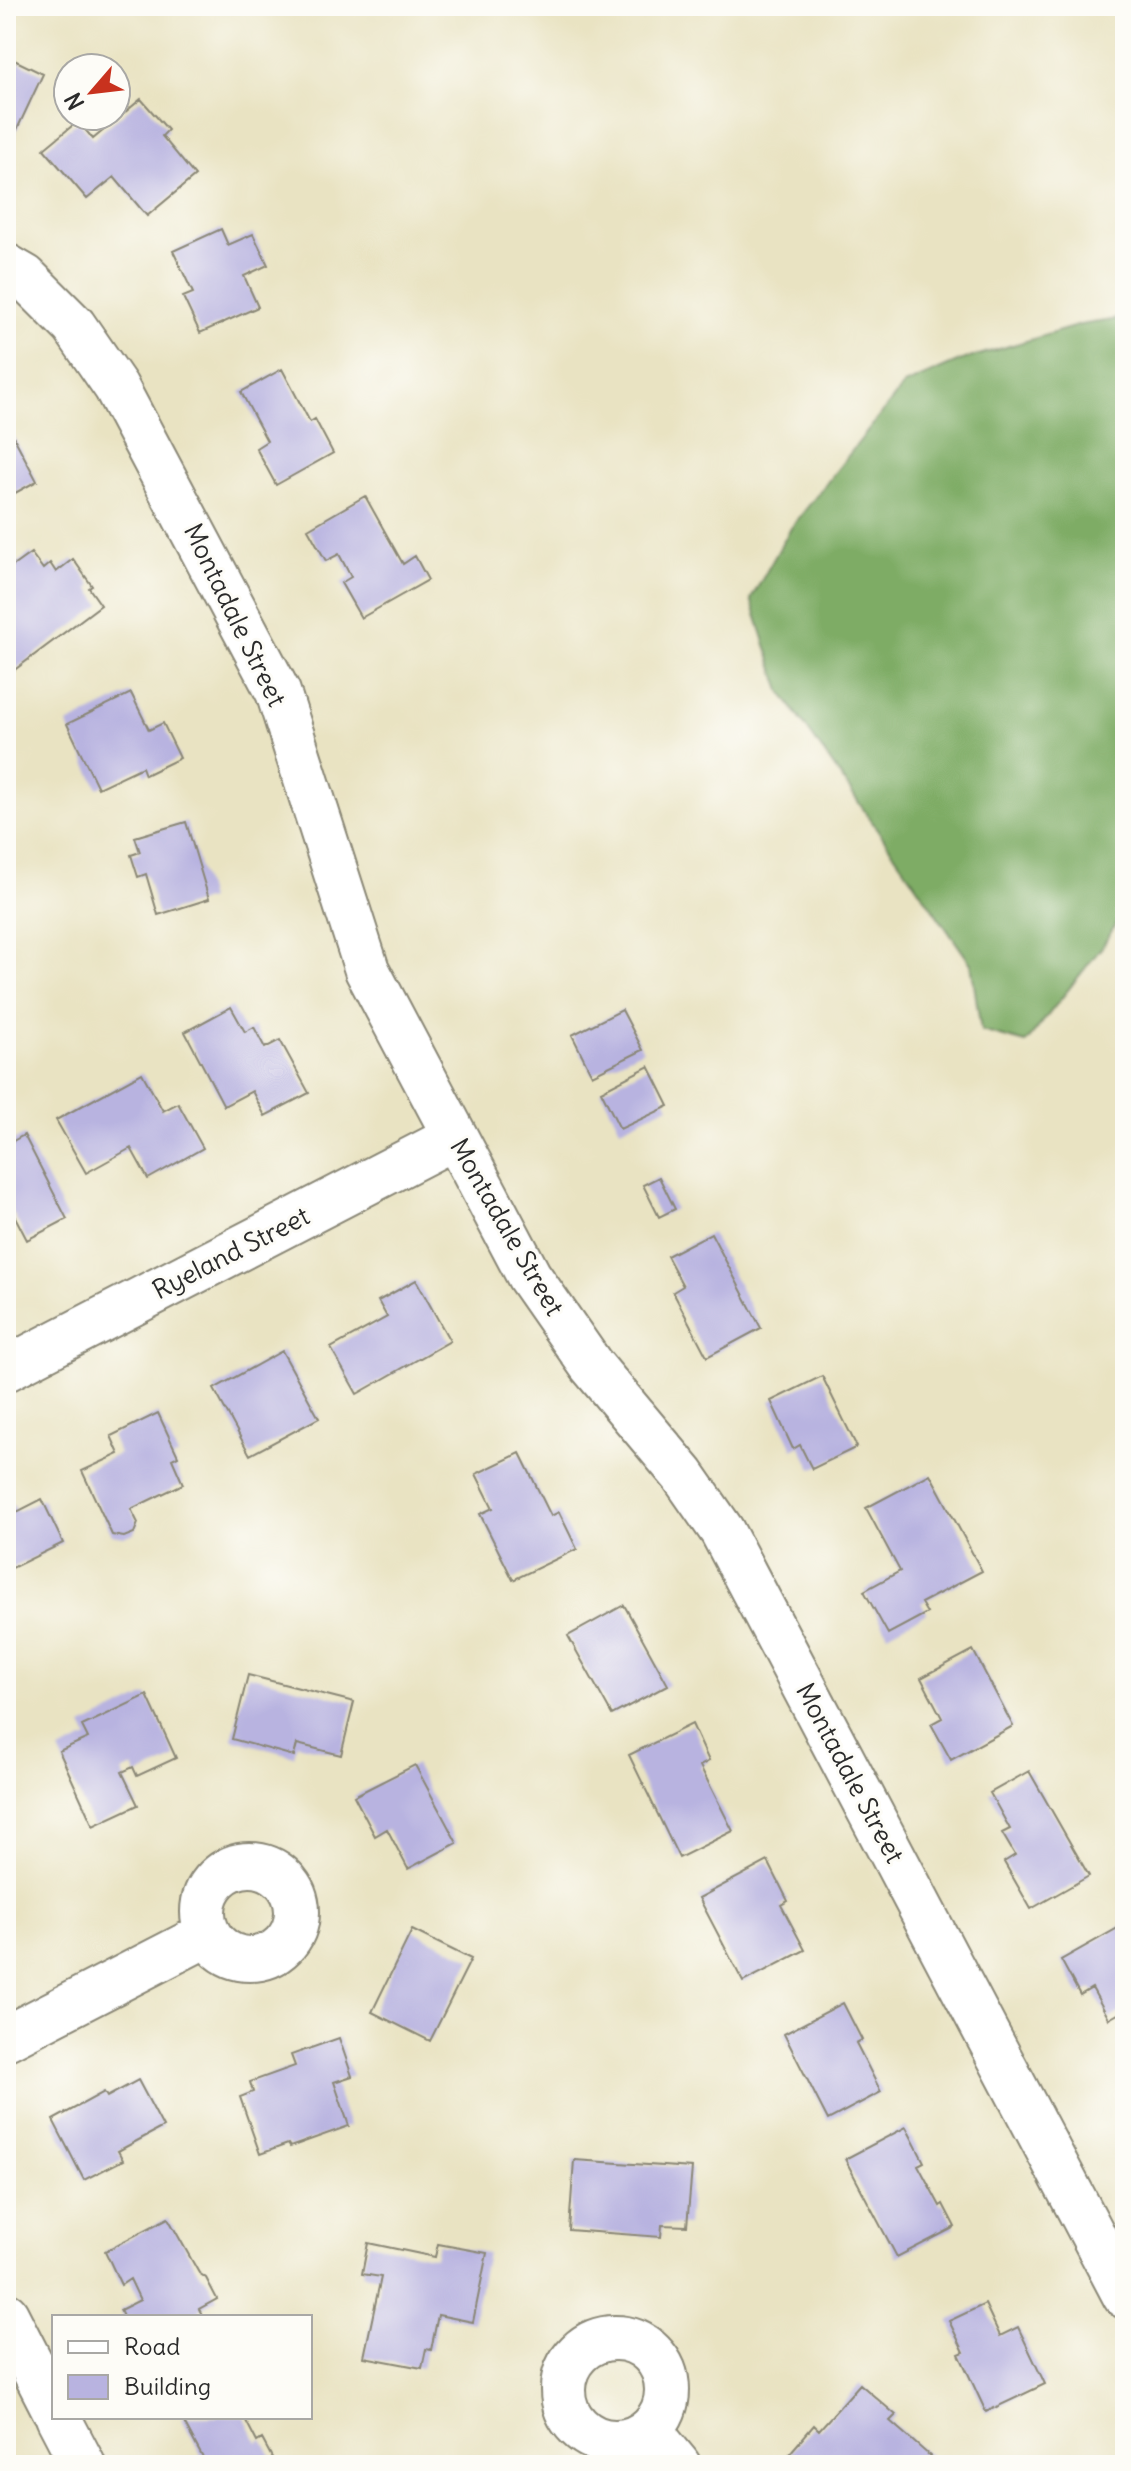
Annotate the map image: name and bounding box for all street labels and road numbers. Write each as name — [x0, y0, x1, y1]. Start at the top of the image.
street label: Montadale Street — [177, 518, 294, 712]
street label: Montadale Street — [443, 1132, 572, 1322]
street label: Ryeland Street — [147, 1199, 315, 1306]
street label: Montadale Street — [789, 1677, 912, 1869]

